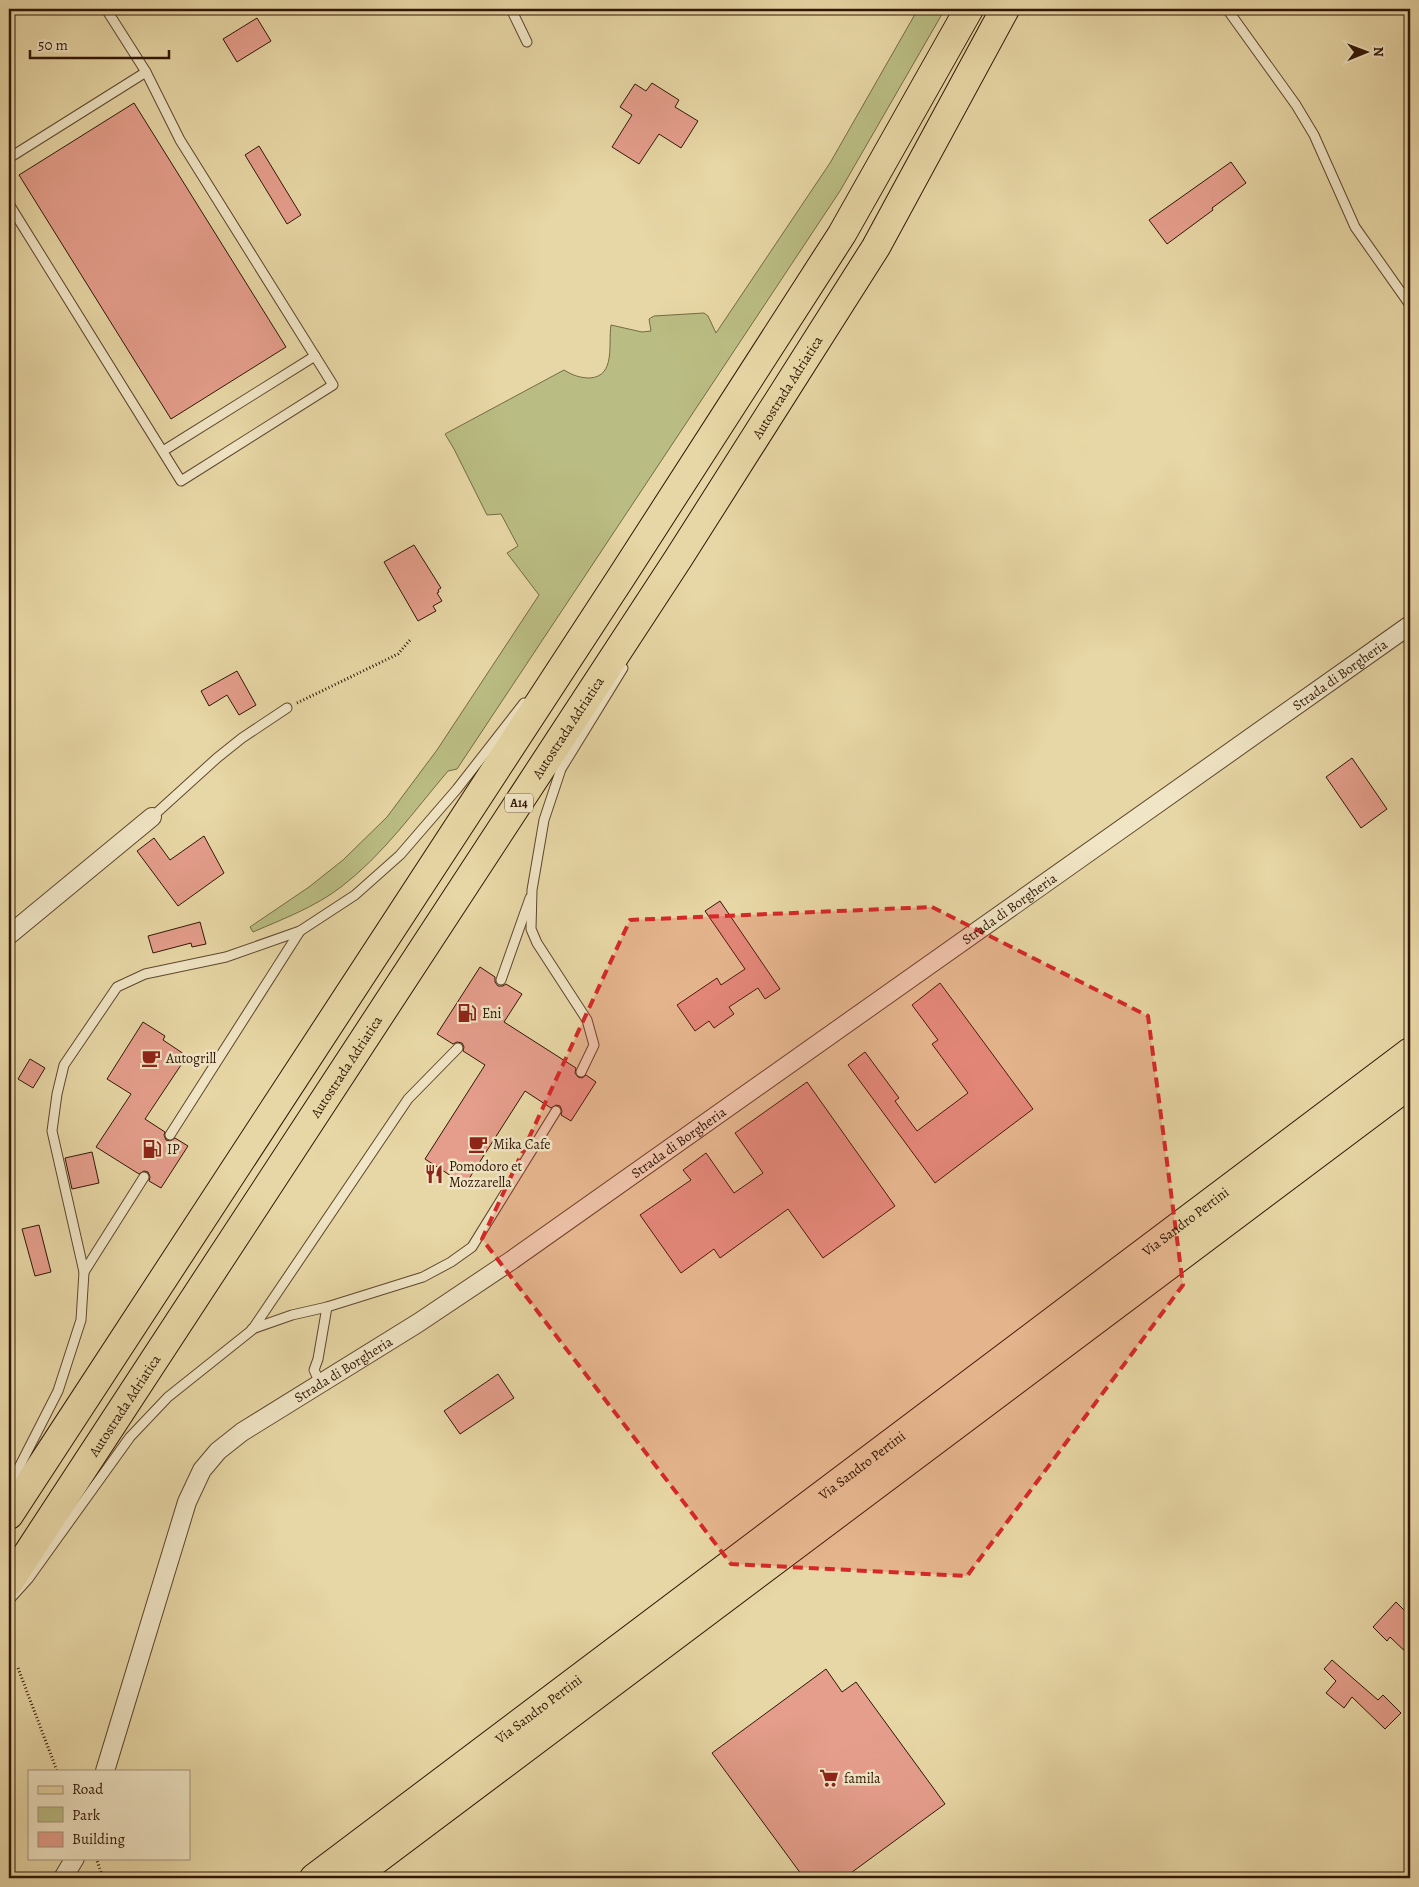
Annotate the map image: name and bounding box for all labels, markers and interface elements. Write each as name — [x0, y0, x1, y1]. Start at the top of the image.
scale bar — [30, 28, 169, 60]
north arrow — [1342, 28, 1392, 78]
text: 50 m — [38, 35, 68, 55]
text: N — [1369, 47, 1388, 57]
street label: Autostrada Adriatica — [747, 332, 827, 443]
street label: Strada di Borgheria — [1288, 634, 1391, 715]
street label: Autostrada Adriatica — [527, 672, 608, 783]
road number: A14 — [505, 794, 533, 812]
street label: Strada di Borgheria — [958, 868, 1061, 949]
fuel station icon: Eni — [456, 1002, 478, 1024]
place label: Eni — [482, 1004, 502, 1023]
street label: Autostrada Adriatica — [305, 1011, 387, 1122]
cafe icon: Autogrill — [140, 1047, 162, 1069]
place label: Autogrill — [165, 1049, 217, 1068]
street label: Strada di Borgheria — [627, 1102, 730, 1182]
cafe icon: Mika Cafe — [467, 1133, 489, 1155]
place label: Mika Cafe — [493, 1135, 551, 1154]
fuel station icon: IP — [141, 1138, 163, 1160]
place label: IP — [167, 1140, 180, 1159]
place label: Pomodoro et Mozzarella — [449, 1157, 522, 1192]
restaurant icon: Pomodoro et Mozzarella — [423, 1163, 445, 1185]
street label: Via Sandro Pertini — [1137, 1182, 1233, 1261]
street label: Strada di Borgheria — [290, 1332, 396, 1407]
street label: Autostrada Adriatica — [84, 1350, 165, 1461]
street label: Via Sandro Pertini — [814, 1426, 909, 1505]
street label: Via Sandro Pertini — [490, 1670, 586, 1748]
supermarket icon: famila — [818, 1767, 840, 1789]
place label: famila — [844, 1769, 881, 1788]
legend — [28, 1770, 190, 1860]
text: Road — [72, 1779, 104, 1799]
text: Park — [72, 1805, 101, 1825]
text: Building — [72, 1829, 125, 1849]

